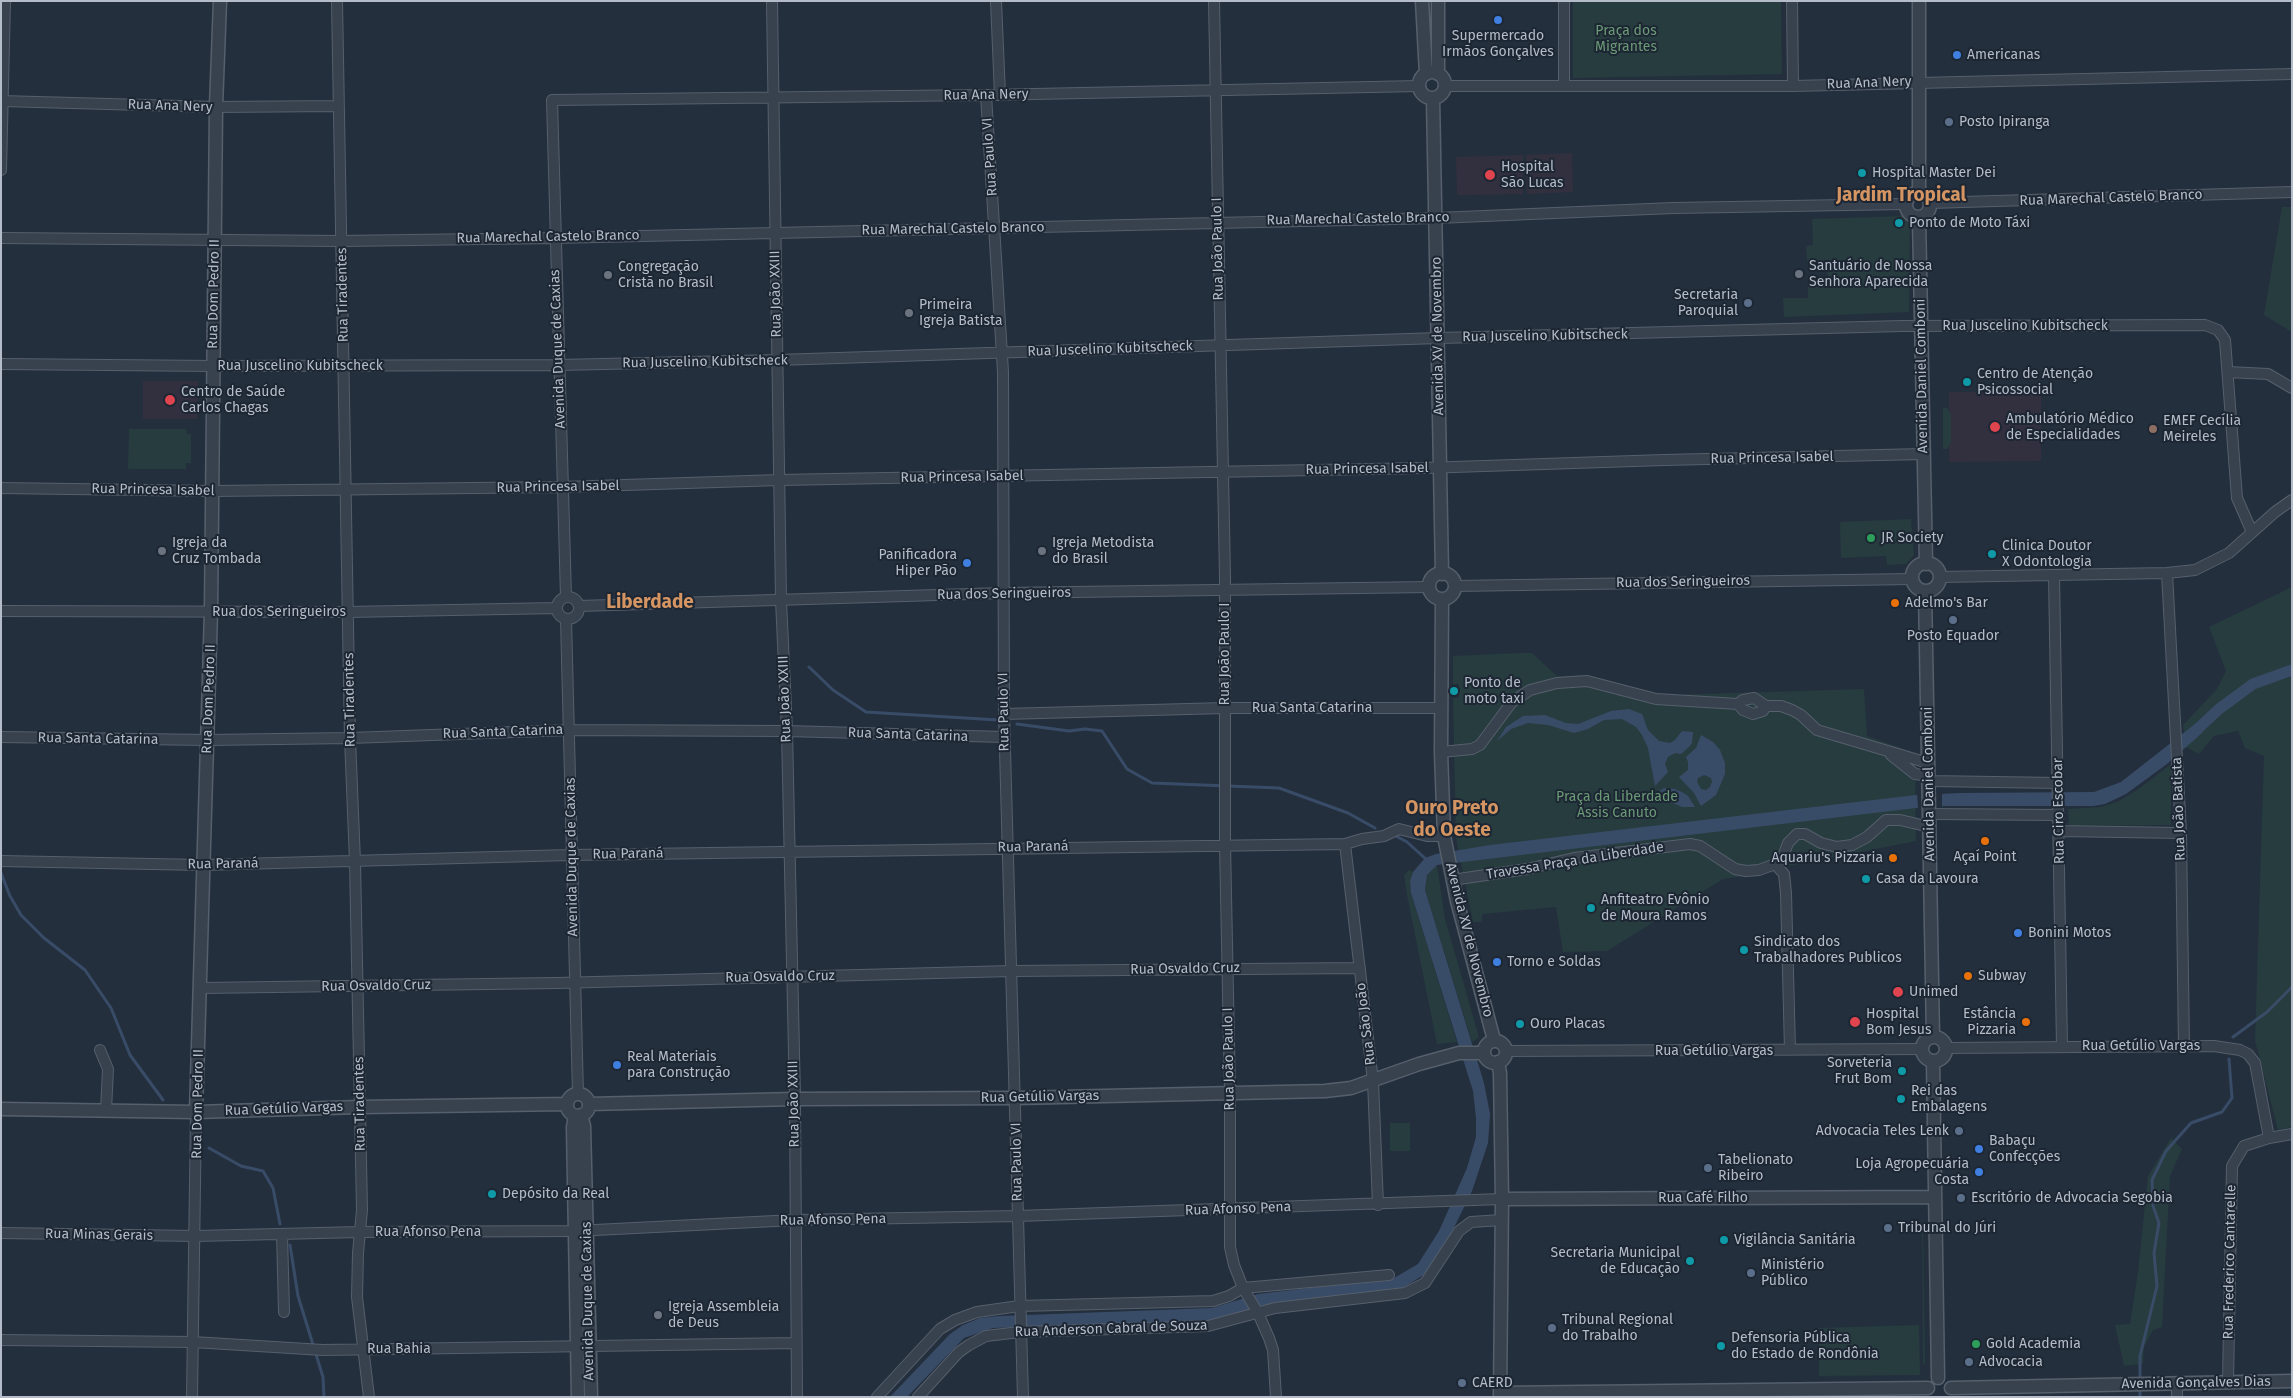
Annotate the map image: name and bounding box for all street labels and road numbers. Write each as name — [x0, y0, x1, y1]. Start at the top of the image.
street label: Rua Ana Nery — [1826, 73, 1912, 93]
street label: Rua Ana Nery — [943, 86, 1029, 104]
street label: Rua Ana Nery — [127, 96, 213, 116]
street label: Rua Paulo VI — [979, 117, 1001, 197]
street label: Rua Marechal Castelo Branco — [2019, 186, 2203, 210]
street label: Rua João Paulo I — [1209, 197, 1227, 301]
street label: Rua Marechal Castelo Branco — [1266, 209, 1450, 229]
street label: Rua Marechal Castelo Branco — [861, 219, 1045, 239]
street label: Rua Marechal Castelo Branco — [456, 227, 640, 247]
street label: Rua Dom Pedro II — [205, 239, 223, 349]
street label: Rua Tiradentes — [334, 247, 352, 343]
street label: Rua João XXIII — [767, 250, 785, 338]
street label: Avenida XV de Novembro — [1428, 257, 1448, 415]
street label: Avenida Duque de Caxias — [547, 269, 569, 429]
street label: Avenida Daniel Comboni — [1912, 298, 1932, 454]
street label: Rua Juscelino Kubitscheck — [1942, 318, 2108, 334]
street label: Rua Juscelino Kubitscheck — [1462, 326, 1628, 346]
street label: Rua Juscelino Kubitscheck — [1027, 338, 1193, 360]
street label: Rua Juscelino Kubitscheck — [622, 352, 788, 372]
street label: Rua Juscelino Kubitscheck — [217, 358, 383, 374]
street label: Rua Princesa Isabel — [1710, 449, 1834, 467]
street label: Rua Princesa Isabel — [1305, 460, 1429, 478]
street label: Rua Princesa Isabel — [900, 468, 1024, 486]
street label: Rua Princesa Isabel — [496, 478, 620, 496]
street label: Rua Princesa Isabel — [91, 481, 215, 499]
street label: Rua dos Seringueiros — [1616, 572, 1750, 592]
street label: Rua dos Seringueiros — [937, 584, 1071, 604]
street label: Rua João Paulo I — [1217, 603, 1233, 705]
street label: Rua dos Seringueiros — [212, 604, 346, 620]
street label: Rua Dom Pedro II — [199, 644, 219, 754]
street label: Rua Tiradentes — [341, 652, 359, 748]
street label: Rua João XXIII — [775, 655, 795, 743]
street label: Rua Paulo VI — [995, 672, 1013, 752]
street label: Rua Santa Catarina — [1252, 700, 1372, 716]
street label: Avenida Daniel Comboni — [1919, 706, 1939, 862]
street label: Rua Santa Catarina — [442, 721, 564, 743]
street label: Rua Santa Catarina — [847, 724, 969, 746]
street label: Rua Santa Catarina — [37, 730, 159, 748]
street label: Rua João Batista — [2169, 757, 2189, 861]
street label: Rua Ciro Escobar — [2050, 758, 2068, 864]
street label: Avenida Duque de Caxias — [562, 777, 582, 937]
street label: Rua Paraná — [997, 838, 1069, 856]
street label: Travessa Praça da Liberdade — [1485, 839, 1665, 883]
street label: Rua Paraná — [592, 845, 664, 863]
street label: Rua Paraná — [187, 855, 259, 873]
street label: Avenida XV de Novembro — [1442, 861, 1496, 1019]
street label: Rua Osvaldo Cruz — [1130, 960, 1240, 978]
street label: Rua Osvaldo Cruz — [725, 968, 835, 986]
street label: Rua Osvaldo Cruz — [321, 977, 431, 995]
street label: Rua São João — [1353, 982, 1379, 1066]
street label: Rua João Paulo I — [1220, 1007, 1238, 1111]
street label: Rua Getúlio Vargas — [2082, 1038, 2200, 1054]
street label: Rua Getúlio Vargas — [1655, 1043, 1773, 1059]
street label: Rua Dom Pedro II — [189, 1049, 207, 1159]
street label: Rua Tiradentes — [351, 1056, 369, 1152]
street label: Rua João XXIII — [785, 1060, 803, 1148]
street label: Rua Getúlio Vargas — [981, 1088, 1099, 1106]
street label: Rua Getúlio Vargas — [224, 1099, 344, 1119]
street label: Rua Paulo VI — [1008, 1122, 1026, 1202]
street label: Rua Frederico Cantarelle — [2220, 1184, 2240, 1340]
street label: Rua Café Filho — [1658, 1190, 1748, 1206]
street label: Rua Afonso Pena — [1184, 1199, 1292, 1219]
street label: Rua Afonso Pena — [780, 1211, 886, 1229]
street label: Avenida Duque de Caxias — [578, 1221, 598, 1381]
street label: Rua Afonso Pena — [375, 1224, 481, 1240]
street label: Rua Minas Gerais — [45, 1226, 153, 1244]
street label: Rua Anderson Cabral de Souza — [1014, 1317, 1208, 1341]
street label: Rua Bahia — [367, 1341, 431, 1357]
street label: Avenida Gonçalves Dias — [2121, 1373, 2271, 1393]

